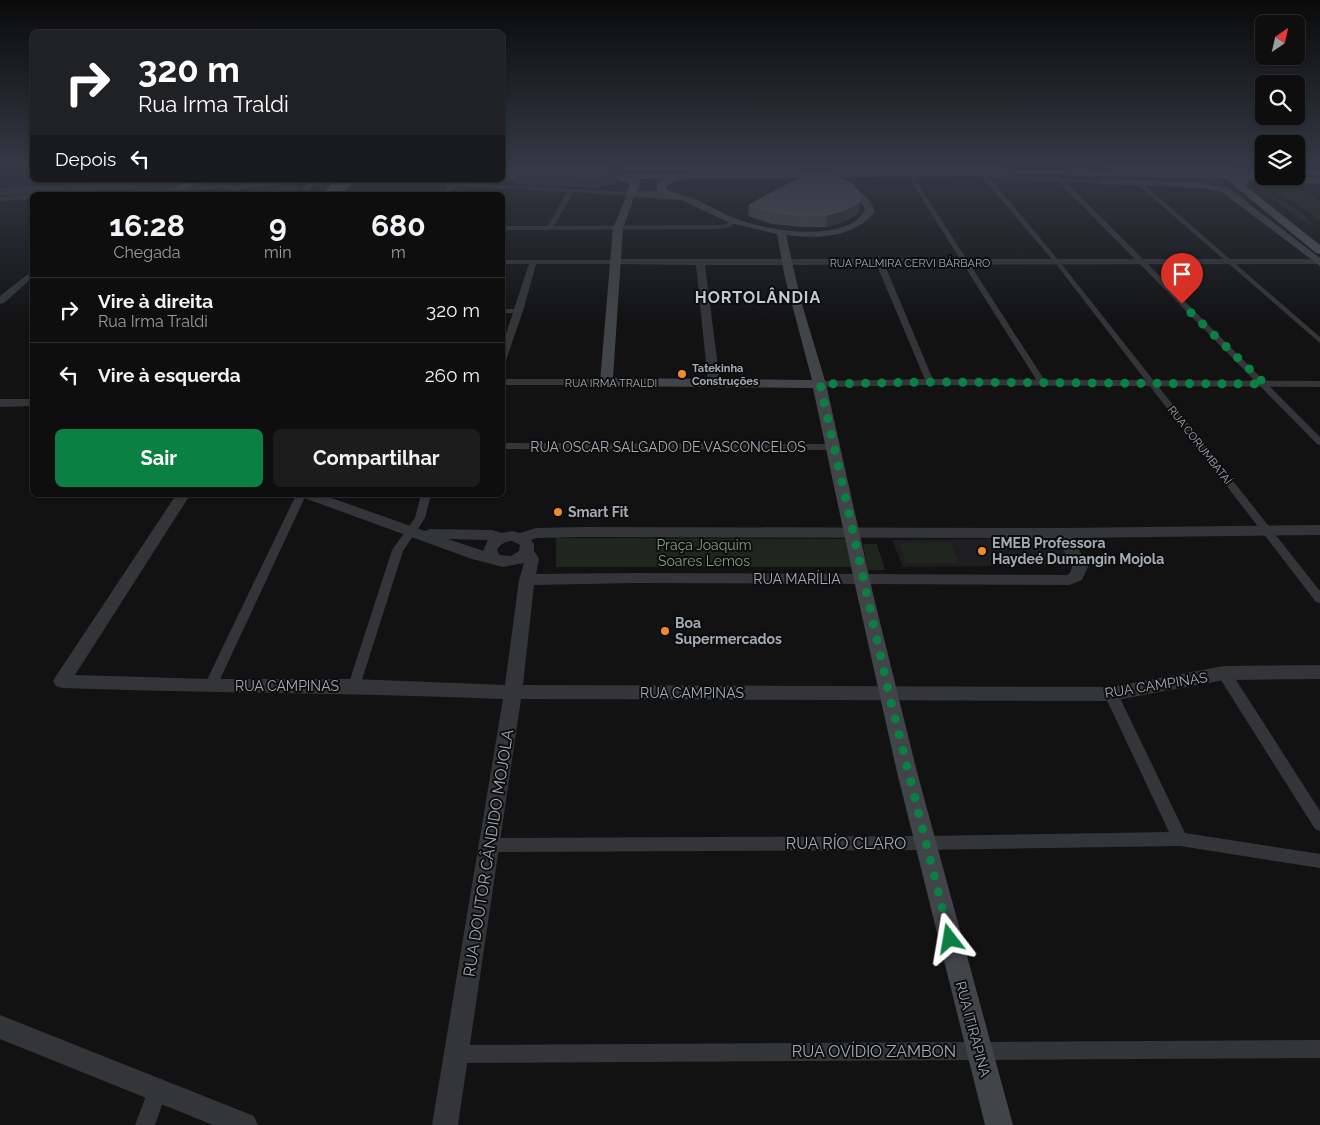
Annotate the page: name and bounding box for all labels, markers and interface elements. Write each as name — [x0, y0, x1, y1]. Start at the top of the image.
north arrow — [1255, 15, 1305, 65]
map controls — [1255, 15, 1305, 185]
text: 320 m — [138, 49, 240, 90]
icon: right — [55, 50, 120, 115]
button: search — [1255, 75, 1305, 125]
text: Rua Irma Traldi — [138, 91, 289, 117]
button: layers — [1255, 135, 1305, 185]
icon: left — [126, 145, 154, 173]
text: Depois — [55, 148, 116, 170]
text: 16:28 — [109, 208, 185, 243]
text: 9 — [269, 208, 287, 243]
text: 680 — [371, 208, 426, 243]
text: Chegada — [114, 243, 181, 262]
text: min — [264, 243, 292, 262]
text: m — [391, 243, 406, 262]
pin — [1161, 253, 1203, 304]
street label: RUA PALMIRA CERVI BÁRBARO — [830, 256, 990, 270]
icon: arrive — [1168, 260, 1196, 288]
district label: HORTOLÂNDIA — [695, 287, 821, 307]
text: Vire à direita — [98, 290, 213, 312]
icon: right — [55, 296, 83, 324]
text: 320 m — [426, 299, 480, 321]
text: Rua Irma Traldi — [98, 312, 208, 331]
icon: left — [55, 361, 83, 389]
place label: Tatekinha Construções — [692, 362, 759, 388]
text: Vire à esquerda — [98, 364, 241, 386]
text: 260 m — [425, 364, 480, 386]
marker: Tatekinha Construções — [676, 368, 688, 380]
street label: RUA IRMA TRALDI — [565, 377, 657, 390]
street label: RUA CORUMBATAÍ — [1165, 403, 1235, 487]
button: Sair — [55, 429, 263, 487]
button: Compartilhar — [273, 429, 480, 487]
street label: RUA OSCAR SALGADO DE VASCONCELOS — [530, 439, 806, 455]
place label: Smart Fit — [568, 504, 629, 520]
marker: Smart Fit — [552, 506, 564, 518]
place label: EMEB Professora Haydeé Dumangin Mojola — [992, 535, 1164, 567]
park label: Praça Joaquim Soares Lemos — [656, 537, 752, 569]
marker: EMEB Professora Haydeé Dumangin Mojola — [976, 545, 988, 557]
street label: RUA MARÍLIA — [753, 570, 841, 587]
place label: Boa Supermercados — [675, 615, 782, 647]
marker: Boa Supermercados — [659, 625, 671, 637]
street label: RUA CAMPINAS — [1103, 669, 1209, 701]
street label: RUA CAMPINAS — [235, 678, 339, 694]
street label: RUA CAMPINAS — [640, 685, 744, 701]
street label: RUA DOUTOR CÂNDIDO MOJOLA — [459, 728, 517, 978]
street label: RUA RÍO CLARO — [786, 833, 906, 853]
position arrow — [923, 912, 975, 964]
street label: RUA ITIRAPINA — [953, 979, 994, 1079]
street label: RUA OVÍDIO ZAMBON — [792, 1041, 956, 1061]

